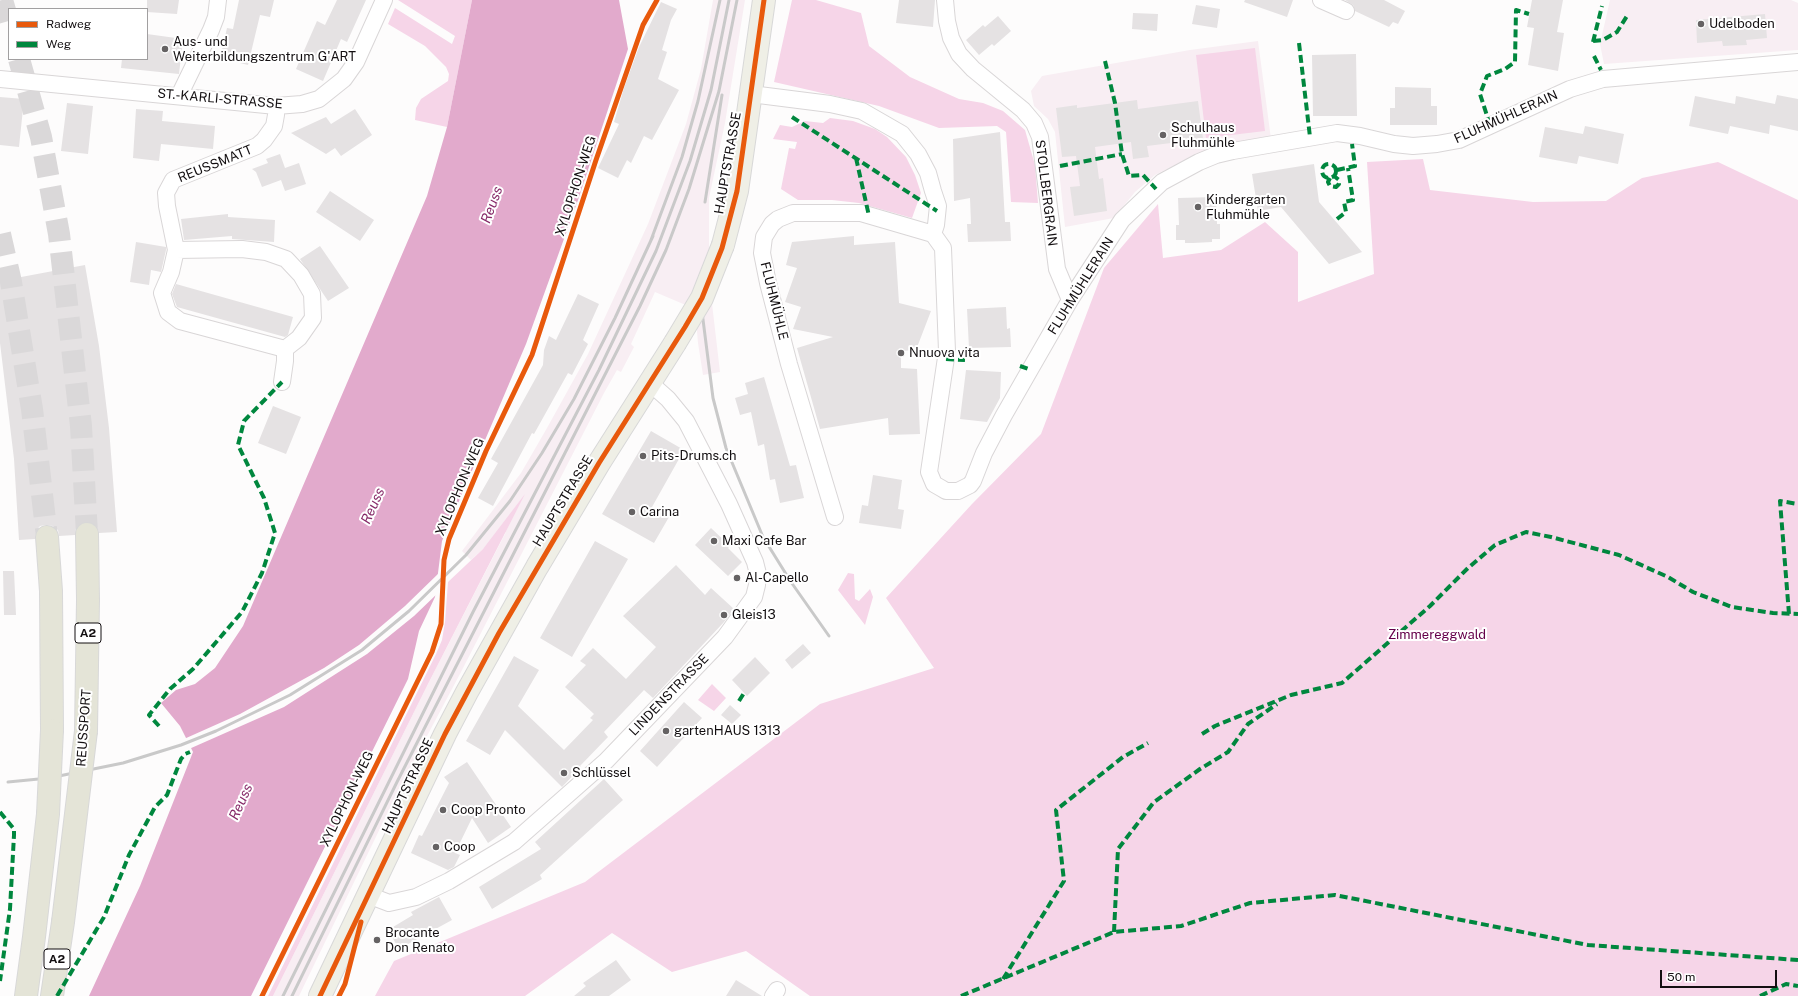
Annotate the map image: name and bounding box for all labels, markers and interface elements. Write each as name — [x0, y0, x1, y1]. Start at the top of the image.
legend — [8, 8, 148, 60]
place label: Udelboden — [1709, 16, 1775, 32]
text: Radweg — [46, 17, 91, 31]
marker: Udelboden — [1696, 19, 1706, 29]
place label: Aus- und Weiterbildungszentrum G'ART — [173, 34, 356, 65]
text: Weg — [46, 37, 71, 51]
marker: Aus- und Weiterbildungszentrum G'ART — [160, 44, 170, 54]
street label: ST.-KARLI-STRASSE — [157, 86, 283, 112]
street label: FLUHMÜHLERAIN — [1452, 87, 1560, 147]
street label: HAUPTSTRASSE — [711, 111, 745, 215]
place label: Schulhaus Fluhmühle — [1171, 120, 1235, 151]
marker: Schulhaus Fluhmühle — [1158, 130, 1168, 140]
street label: XYLOPHON-WEG — [552, 134, 600, 238]
street label: STOLLBERGRAIN — [1032, 139, 1060, 247]
street label: REUSSMATT — [176, 142, 254, 186]
water label: Reuss — [478, 184, 506, 226]
place label: Kindergarten Fluhmühle — [1206, 192, 1285, 223]
marker: Kindergarten Fluhmühle — [1193, 202, 1203, 212]
street label: FLUHMÜHLERAIN — [1045, 234, 1117, 338]
street label: FLUHMÜHLE — [757, 260, 791, 342]
place label: Nnuova vita — [909, 345, 980, 361]
marker: Nnuova vita — [896, 348, 906, 358]
street label: XYLOPHON-WEG — [432, 436, 488, 538]
place label: Pits-Drums.ch — [651, 448, 736, 464]
marker: Pits-Drums.ch — [638, 451, 648, 461]
street label: HAUPTSTRASSE — [530, 453, 596, 549]
water label: Reuss — [358, 485, 388, 527]
place label: Carina — [640, 504, 679, 520]
marker: Carina — [627, 507, 637, 517]
place label: Maxi Cafe Bar — [722, 533, 807, 549]
marker: Maxi Cafe Bar — [709, 536, 719, 546]
place label: Al-Capello — [745, 570, 809, 586]
marker: Al-Capello — [732, 573, 742, 583]
place label: Gleis13 — [732, 607, 776, 623]
marker: Gleis13 — [719, 610, 729, 620]
road number: A2 — [75, 623, 101, 643]
park label: Zimmereggwald — [1388, 627, 1486, 643]
street label: LINDENSTRASSE — [626, 651, 712, 739]
street label: REUSSPORT — [74, 689, 94, 767]
place label: gartenHAUS 1313 — [674, 723, 780, 739]
marker: gartenHAUS 1313 — [661, 726, 671, 736]
street label: HAUPTSTRASSE — [379, 736, 437, 836]
street label: XYLOPHON-WEG — [317, 748, 377, 850]
place label: Schlüssel — [572, 765, 631, 781]
marker: Schlüssel — [559, 768, 569, 778]
water label: Reuss — [226, 781, 256, 823]
place label: Coop Pronto — [451, 802, 526, 818]
marker: Coop Pronto — [438, 805, 448, 815]
place label: Coop — [444, 839, 475, 855]
marker: Coop — [431, 842, 441, 852]
place label: Brocante Don Renato — [385, 925, 455, 956]
marker: Brocante Don Renato — [372, 935, 382, 945]
road number: A2 — [44, 949, 70, 969]
scale bar — [1662, 962, 1779, 988]
text: 50 m — [1667, 970, 1695, 984]

